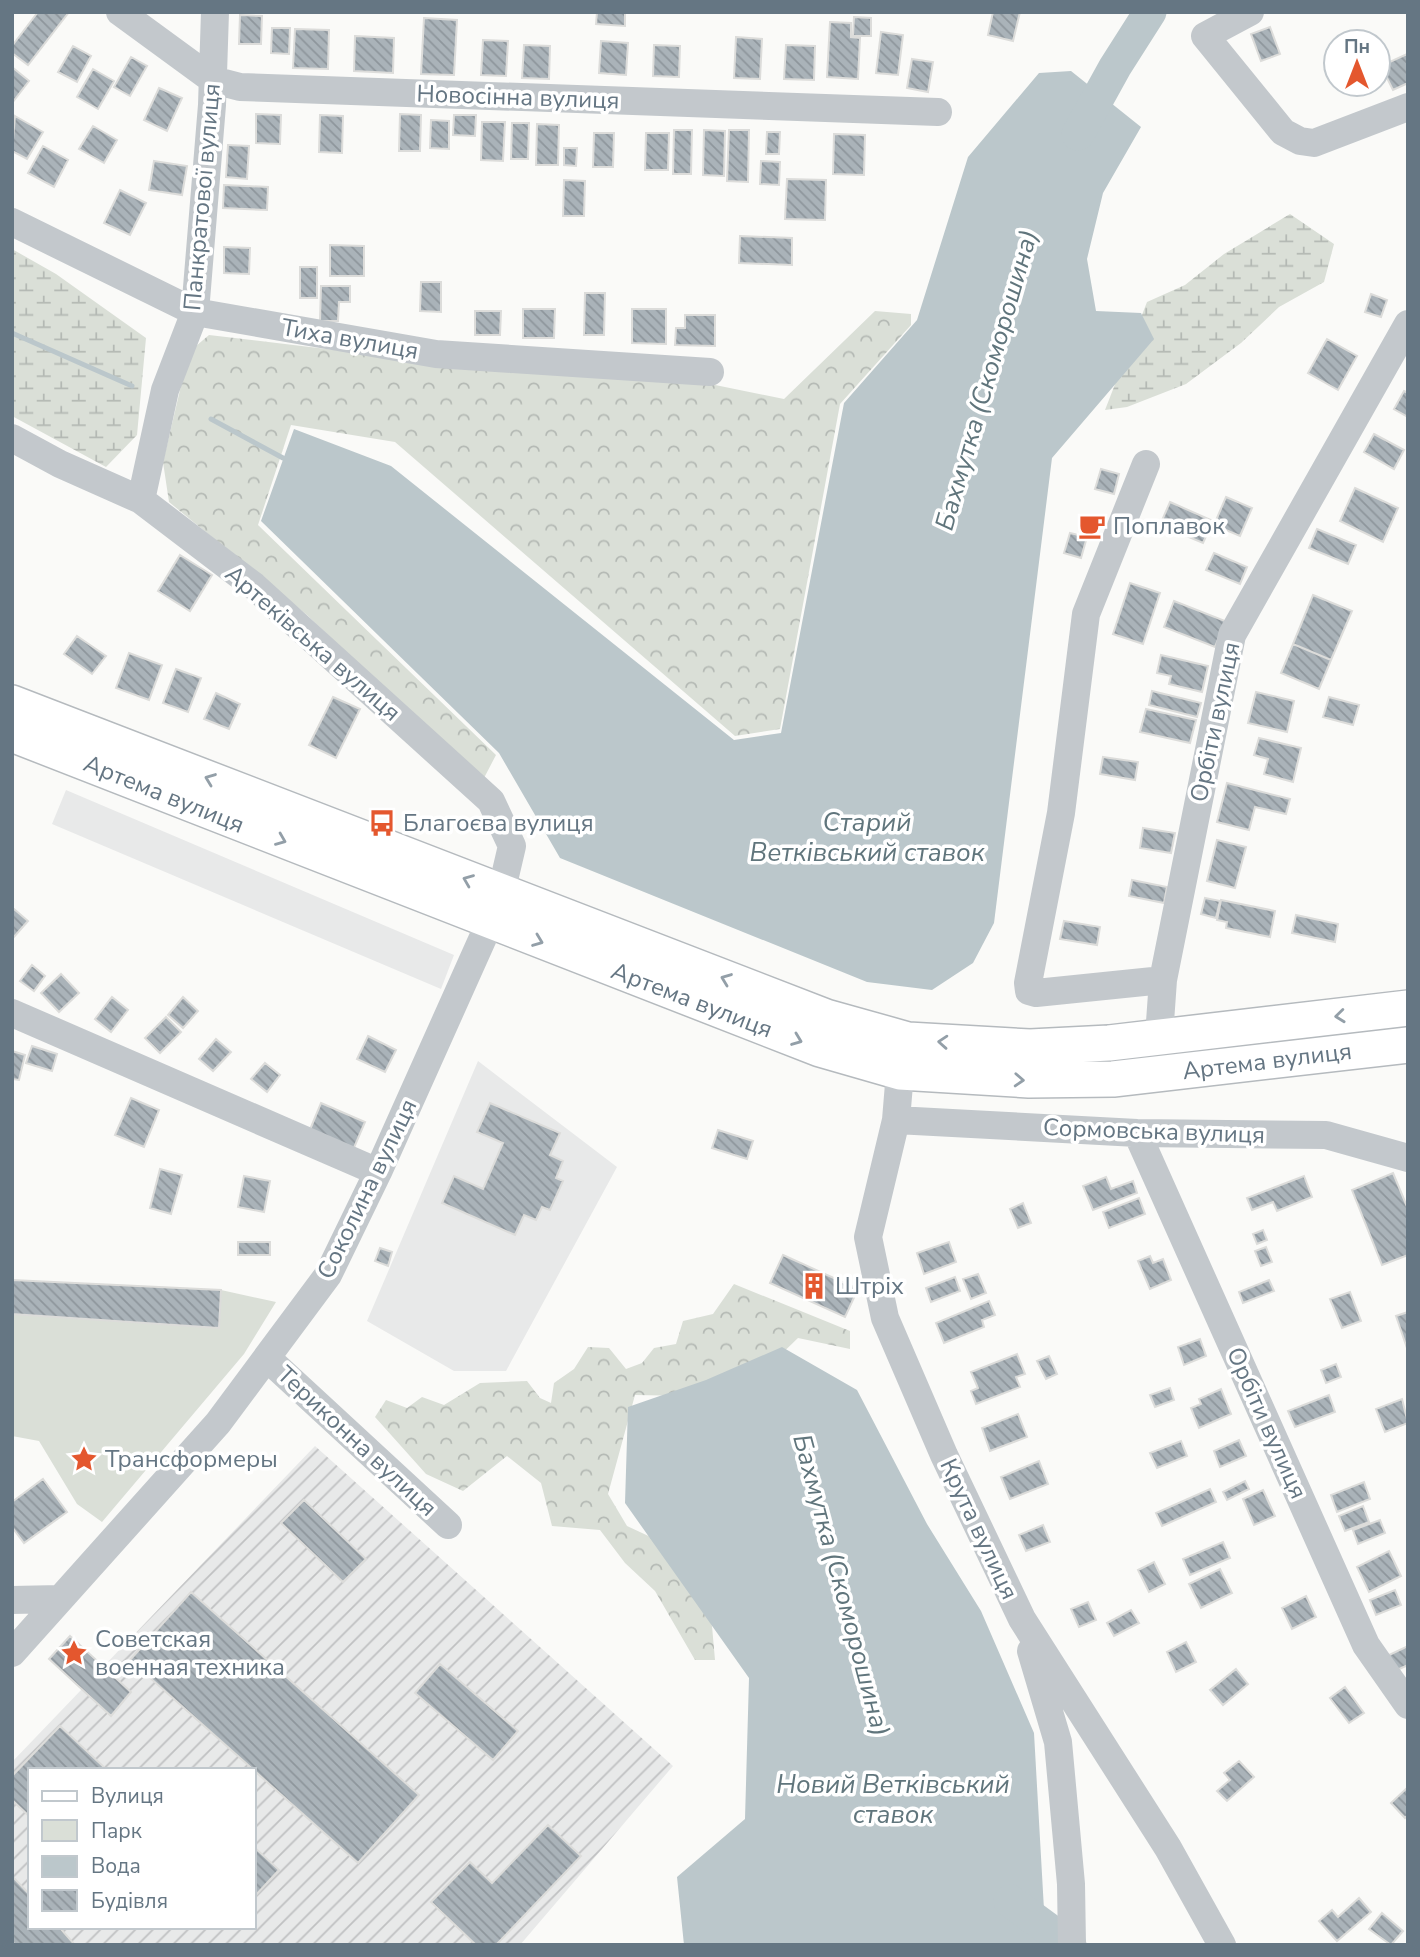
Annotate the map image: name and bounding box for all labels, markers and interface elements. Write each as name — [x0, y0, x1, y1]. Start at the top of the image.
north arrow — [1322, 28, 1392, 98]
text: Пн — [1344, 34, 1370, 60]
street label: Новосінна вулиця — [416, 77, 620, 117]
street label: Панкратової вулиця — [176, 82, 228, 312]
water label: Бахмутка (Скоморошина) — [927, 226, 1046, 535]
street label: Тиха вулиця — [279, 311, 421, 367]
place label: Поплавок — [1113, 510, 1225, 542]
cafe icon: Поплавок — [1077, 511, 1107, 541]
street label: Артеківська вулиця — [218, 558, 408, 728]
street label: Орбіти вулиця — [1182, 639, 1248, 805]
street label: Артема вулиця — [79, 747, 249, 841]
one-way arrow — [205, 774, 217, 788]
water label: Старий Ветківський ставок — [750, 805, 986, 870]
place label: Благоєва вулиця — [403, 807, 594, 839]
bus stop icon: Благоєва вулиця — [367, 808, 397, 838]
one-way arrow — [274, 831, 286, 845]
one-way arrow — [462, 874, 474, 888]
one-way arrow — [532, 932, 544, 946]
street label: Артема вулиця — [607, 955, 777, 1045]
one-way arrow — [720, 973, 732, 987]
one-way arrow — [1334, 1008, 1345, 1023]
one-way arrow — [790, 1031, 802, 1045]
one-way arrow — [937, 1035, 948, 1050]
street label: Артема вулиця — [1181, 1035, 1353, 1087]
one-way arrow — [1014, 1072, 1025, 1087]
street label: Соколина вулиця — [310, 1094, 424, 1284]
street label: Сормовська вулиця — [1042, 1111, 1266, 1151]
place label: Штріх — [835, 1270, 904, 1302]
building icon: Штріх — [799, 1271, 829, 1301]
street label: Орбіти вулиця — [1219, 1342, 1315, 1504]
street label: Териконна вулиця — [270, 1359, 444, 1523]
water label: Бахмутка (Скоморошина) — [784, 1430, 899, 1740]
place label: Трансформеры — [105, 1443, 278, 1475]
place icon: Трансформеры — [69, 1444, 99, 1474]
street label: Крута вулиця — [932, 1453, 1026, 1605]
place label: Советская военная техника — [95, 1623, 285, 1683]
place icon: Советская военная техника — [59, 1638, 89, 1668]
water label: Новий Ветківський ставок — [776, 1767, 1010, 1832]
legend — [28, 1768, 256, 1929]
text: Вулиця — [91, 1782, 164, 1810]
text: Парк — [91, 1817, 143, 1845]
text: Вода — [91, 1852, 141, 1880]
text: Будівля — [91, 1887, 168, 1915]

